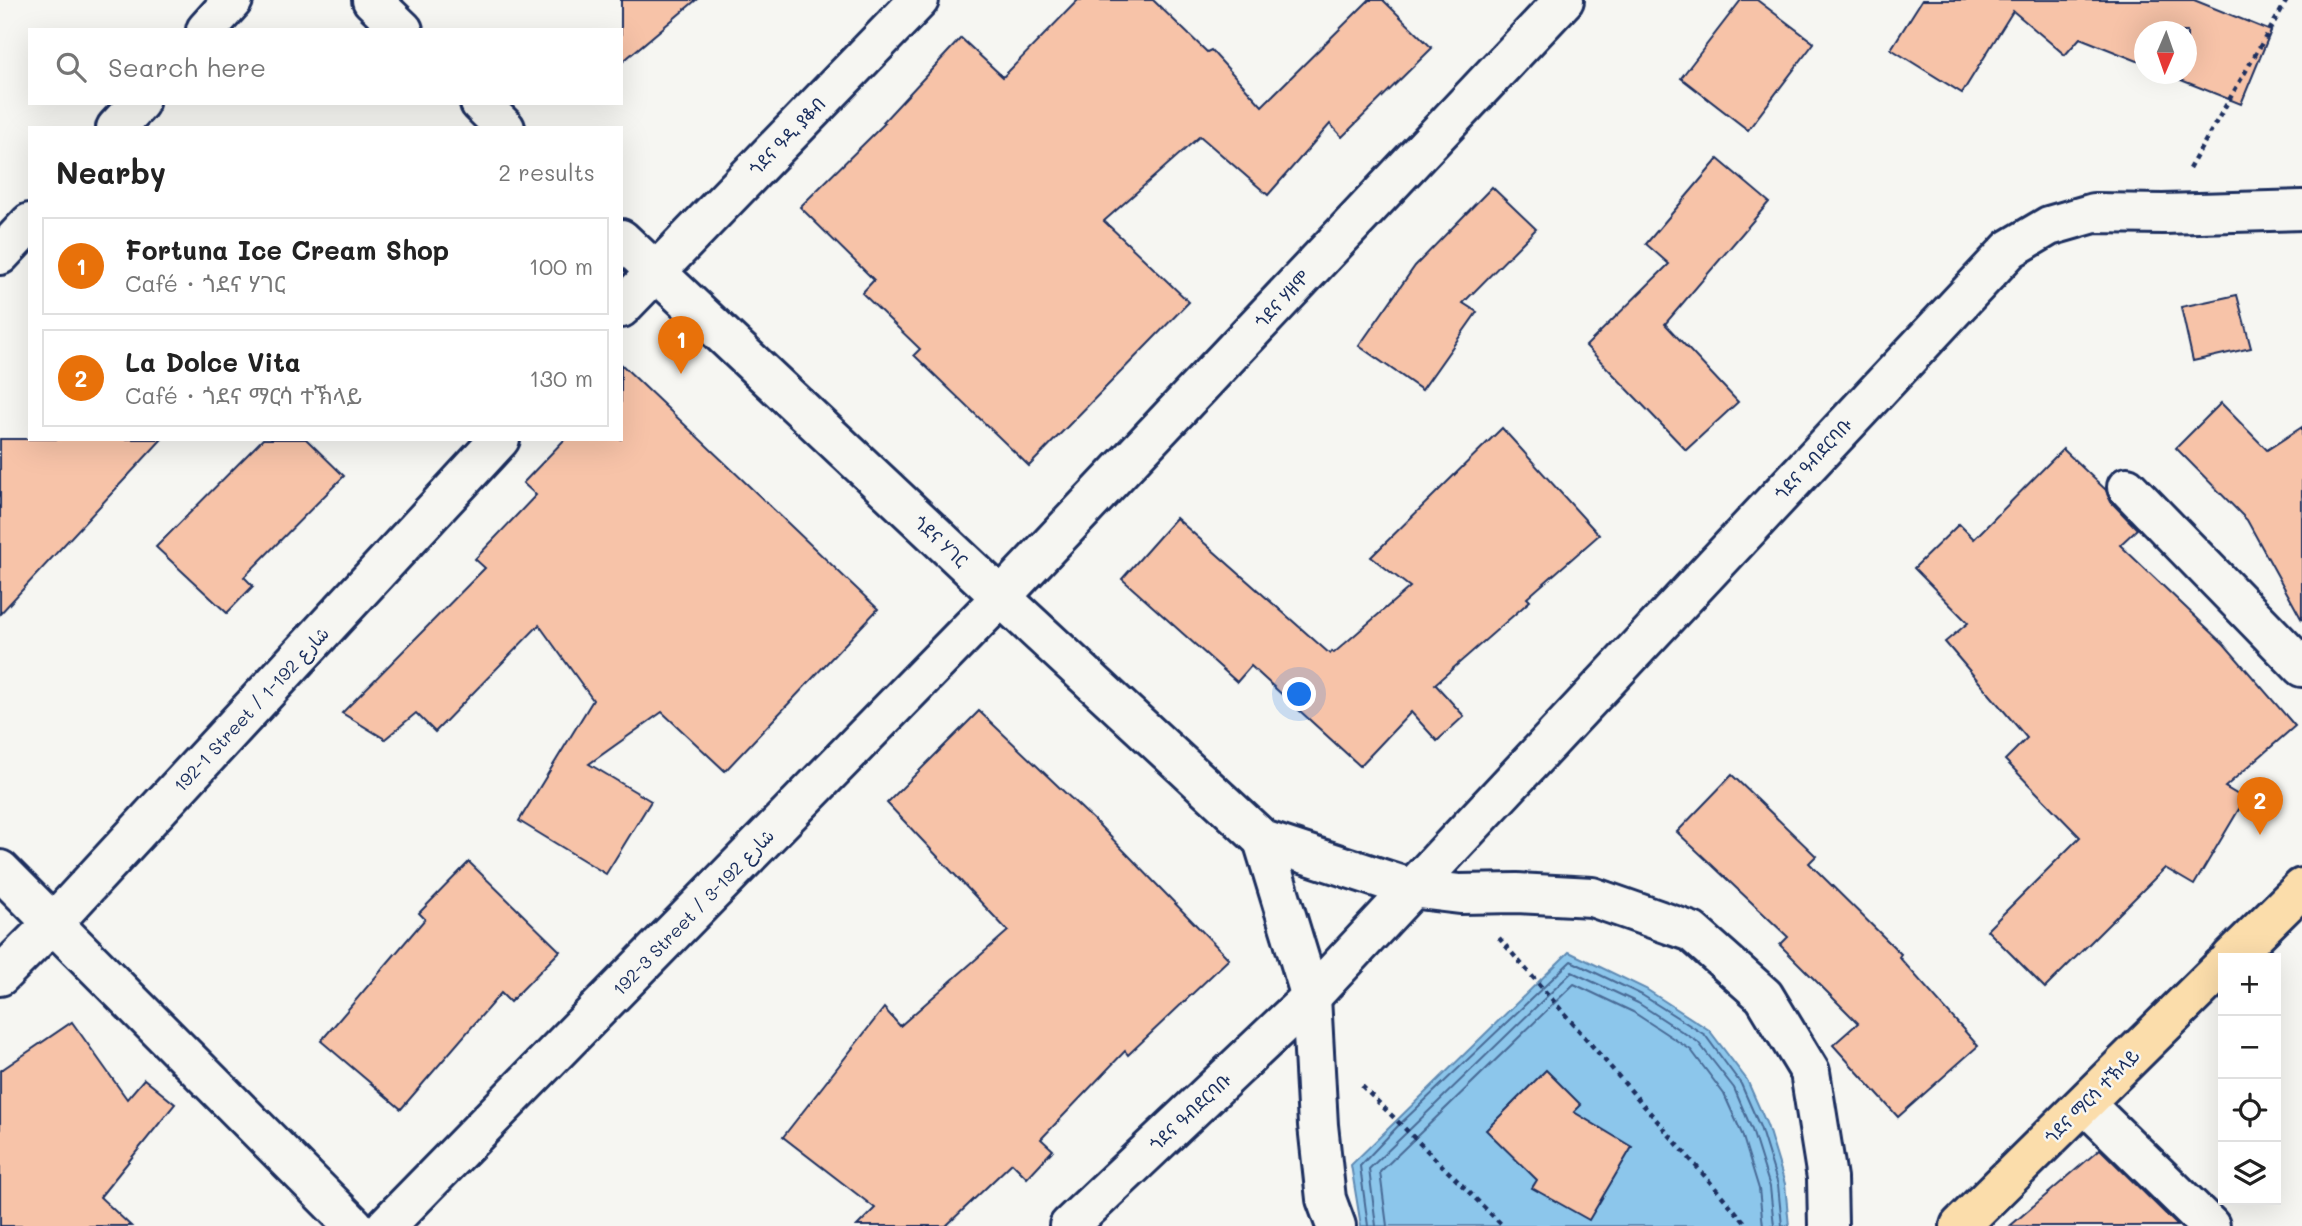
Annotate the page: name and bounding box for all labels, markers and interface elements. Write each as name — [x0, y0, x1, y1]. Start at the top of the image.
north arrow — [2134, 21, 2197, 84]
search box — [28, 28, 623, 105]
icon: search — [52, 48, 90, 86]
text: Search here — [108, 50, 266, 84]
street label: ጎደና ዓዲ ያቆብ — [744, 92, 830, 180]
text: Nearby — [56, 152, 166, 192]
text: 2 results — [498, 157, 595, 187]
text: Fortuna Ice Cream Shop — [125, 233, 449, 267]
text: 1 — [76, 251, 86, 281]
text: 100 m — [529, 251, 593, 281]
street label: ጎደና ሃዘሞ — [1249, 265, 1315, 333]
text: Café · ጎደና ሃገር — [125, 268, 286, 298]
pin: 1 — [658, 316, 704, 374]
text: La Dolce Vita — [125, 345, 301, 379]
text: 2 — [75, 363, 87, 393]
text: 130 m — [529, 363, 593, 393]
text: Café · ጎደና ማርሳ ተኽላይ — [125, 380, 362, 410]
street label: ጎደና ዓብደርባቡ — [1769, 413, 1857, 505]
street label: ጎደና ሃገር — [909, 510, 973, 572]
street label: 192-1 Street / شارع 192-1 — [168, 621, 335, 797]
your location — [1282, 677, 1316, 711]
pin: 2 — [2237, 777, 2283, 835]
street label: 192-3 Street / شارع 192-3 — [607, 824, 780, 1001]
map controls — [2218, 953, 2281, 1205]
button: + — [2218, 953, 2281, 1016]
button: − — [2218, 1016, 2281, 1079]
street label: ጎደና ማርሳ ተኽላይ — [2039, 1043, 2145, 1149]
street label: ጎደና ዓብደርባቡ — [1144, 1068, 1236, 1156]
button: locate — [2218, 1079, 2281, 1142]
button: layers — [2218, 1142, 2281, 1205]

